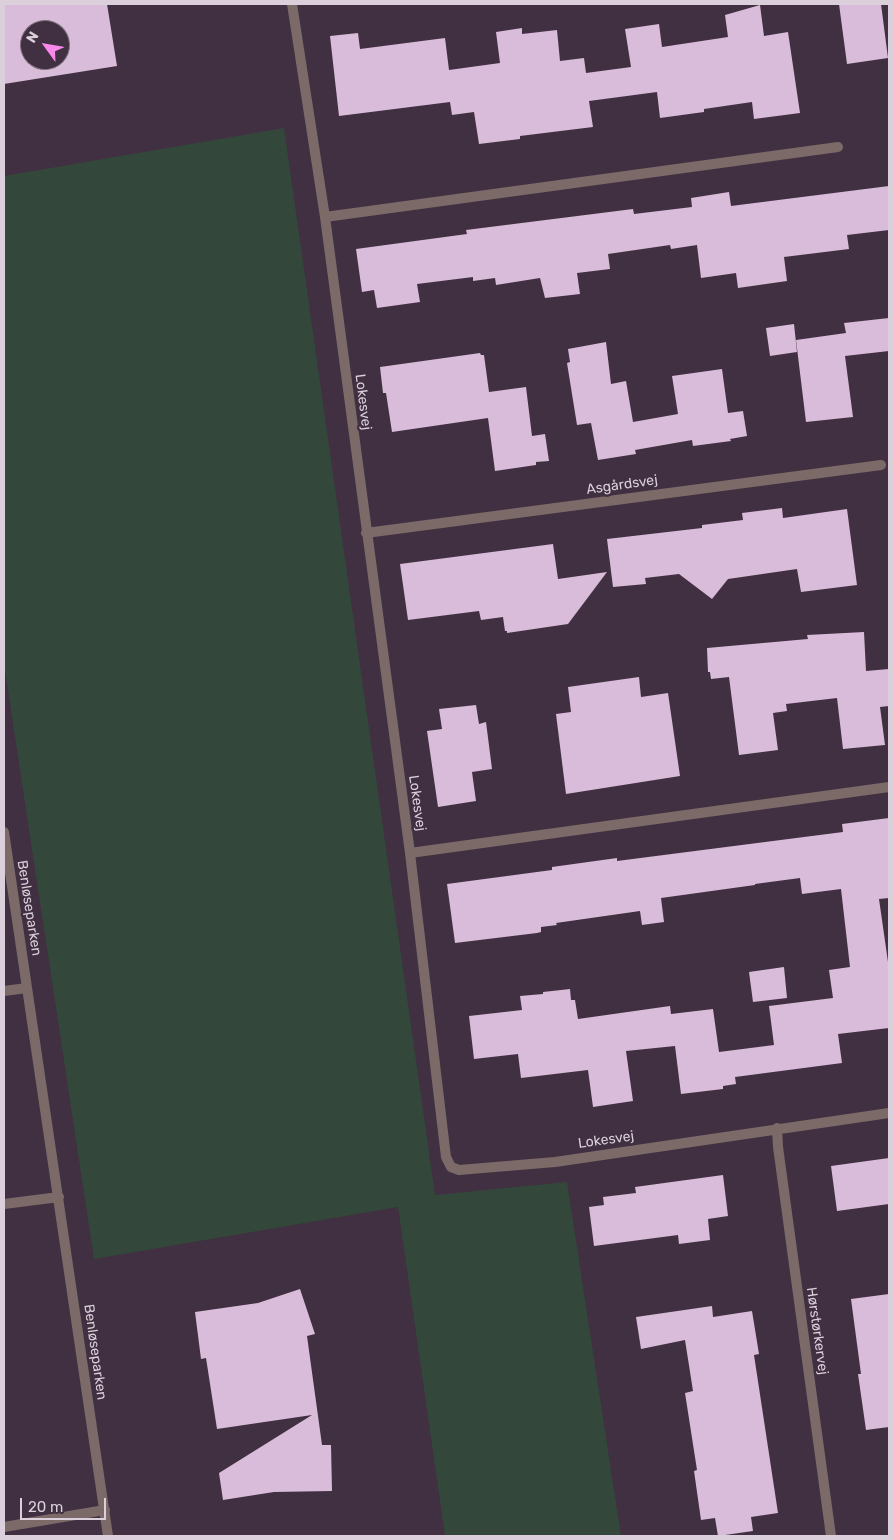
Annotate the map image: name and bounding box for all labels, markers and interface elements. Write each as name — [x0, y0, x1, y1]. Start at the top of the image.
north arrow — [20, 20, 70, 70]
text: N — [23, 29, 43, 46]
street label: Lokesvej — [351, 373, 375, 431]
street label: Asgårdsvej — [585, 472, 659, 498]
street label: Lokesvej — [405, 774, 429, 832]
street label: Benløseparken — [13, 859, 45, 957]
street label: Lokesvej — [577, 1128, 635, 1152]
street label: Hørstørkervej — [803, 1286, 831, 1376]
street label: Benløseparken — [80, 1303, 110, 1401]
scale bar — [22, 1488, 109, 1520]
text: 20 m — [28, 1498, 63, 1516]

